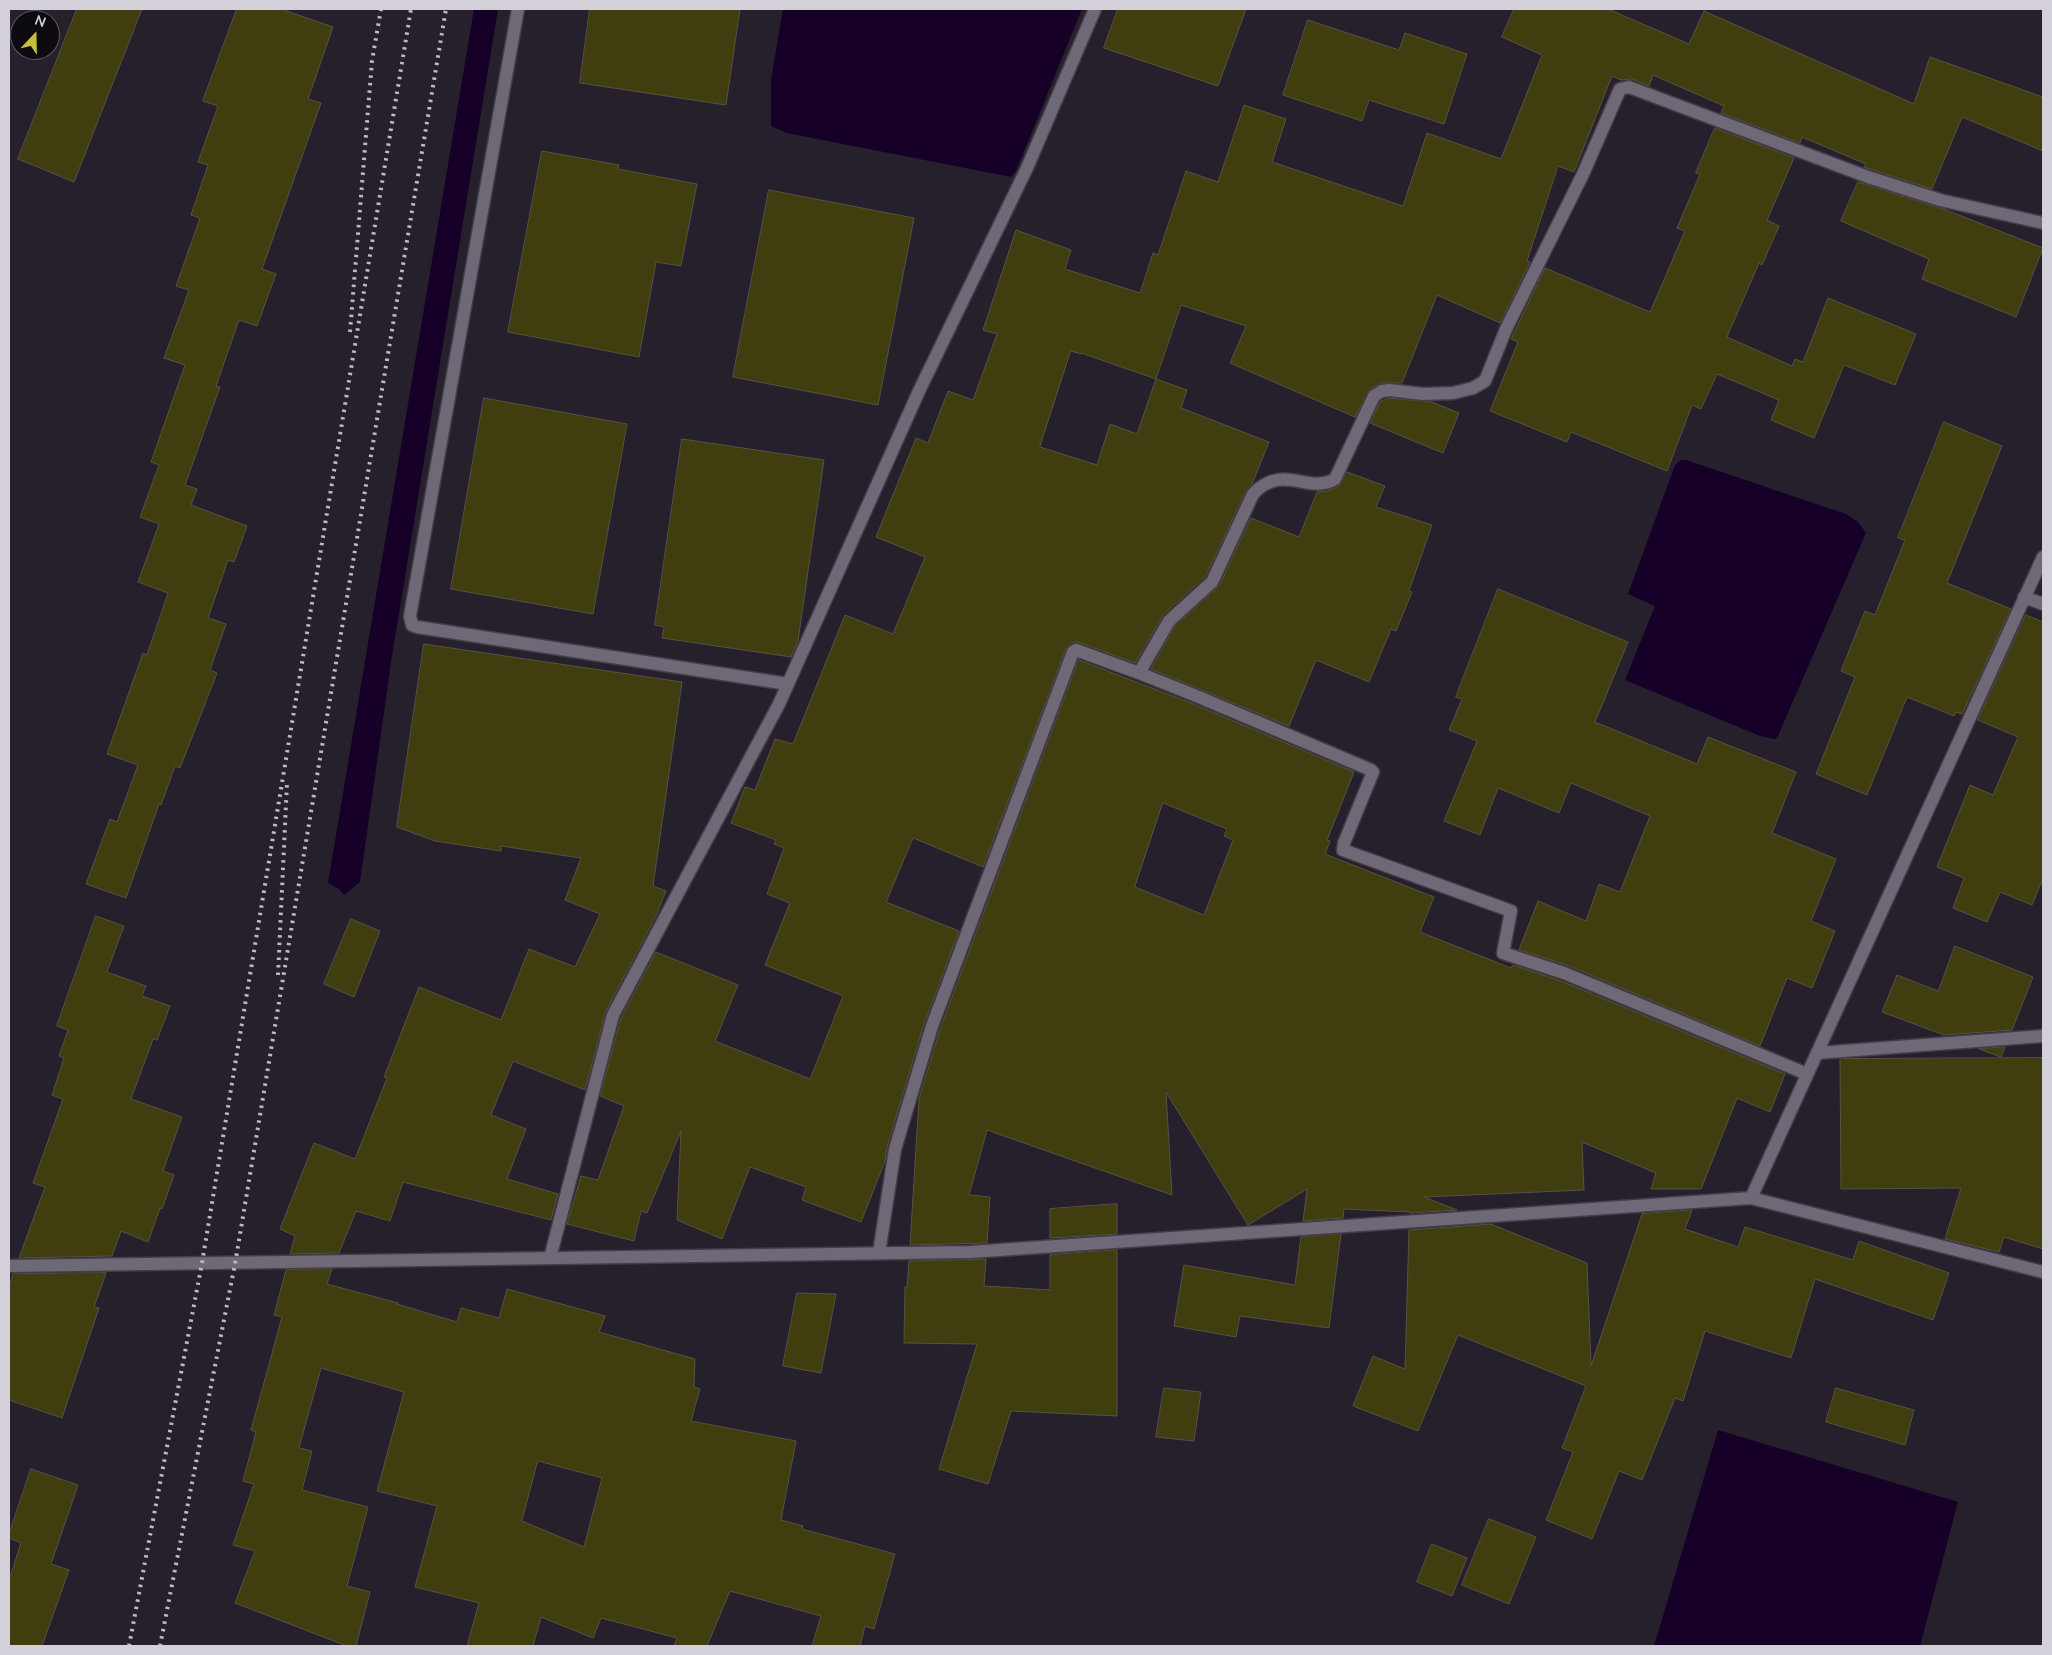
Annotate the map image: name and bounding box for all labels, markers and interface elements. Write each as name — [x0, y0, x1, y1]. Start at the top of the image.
north arrow — [10, 10, 60, 60]
text: N — [32, 11, 48, 32]

